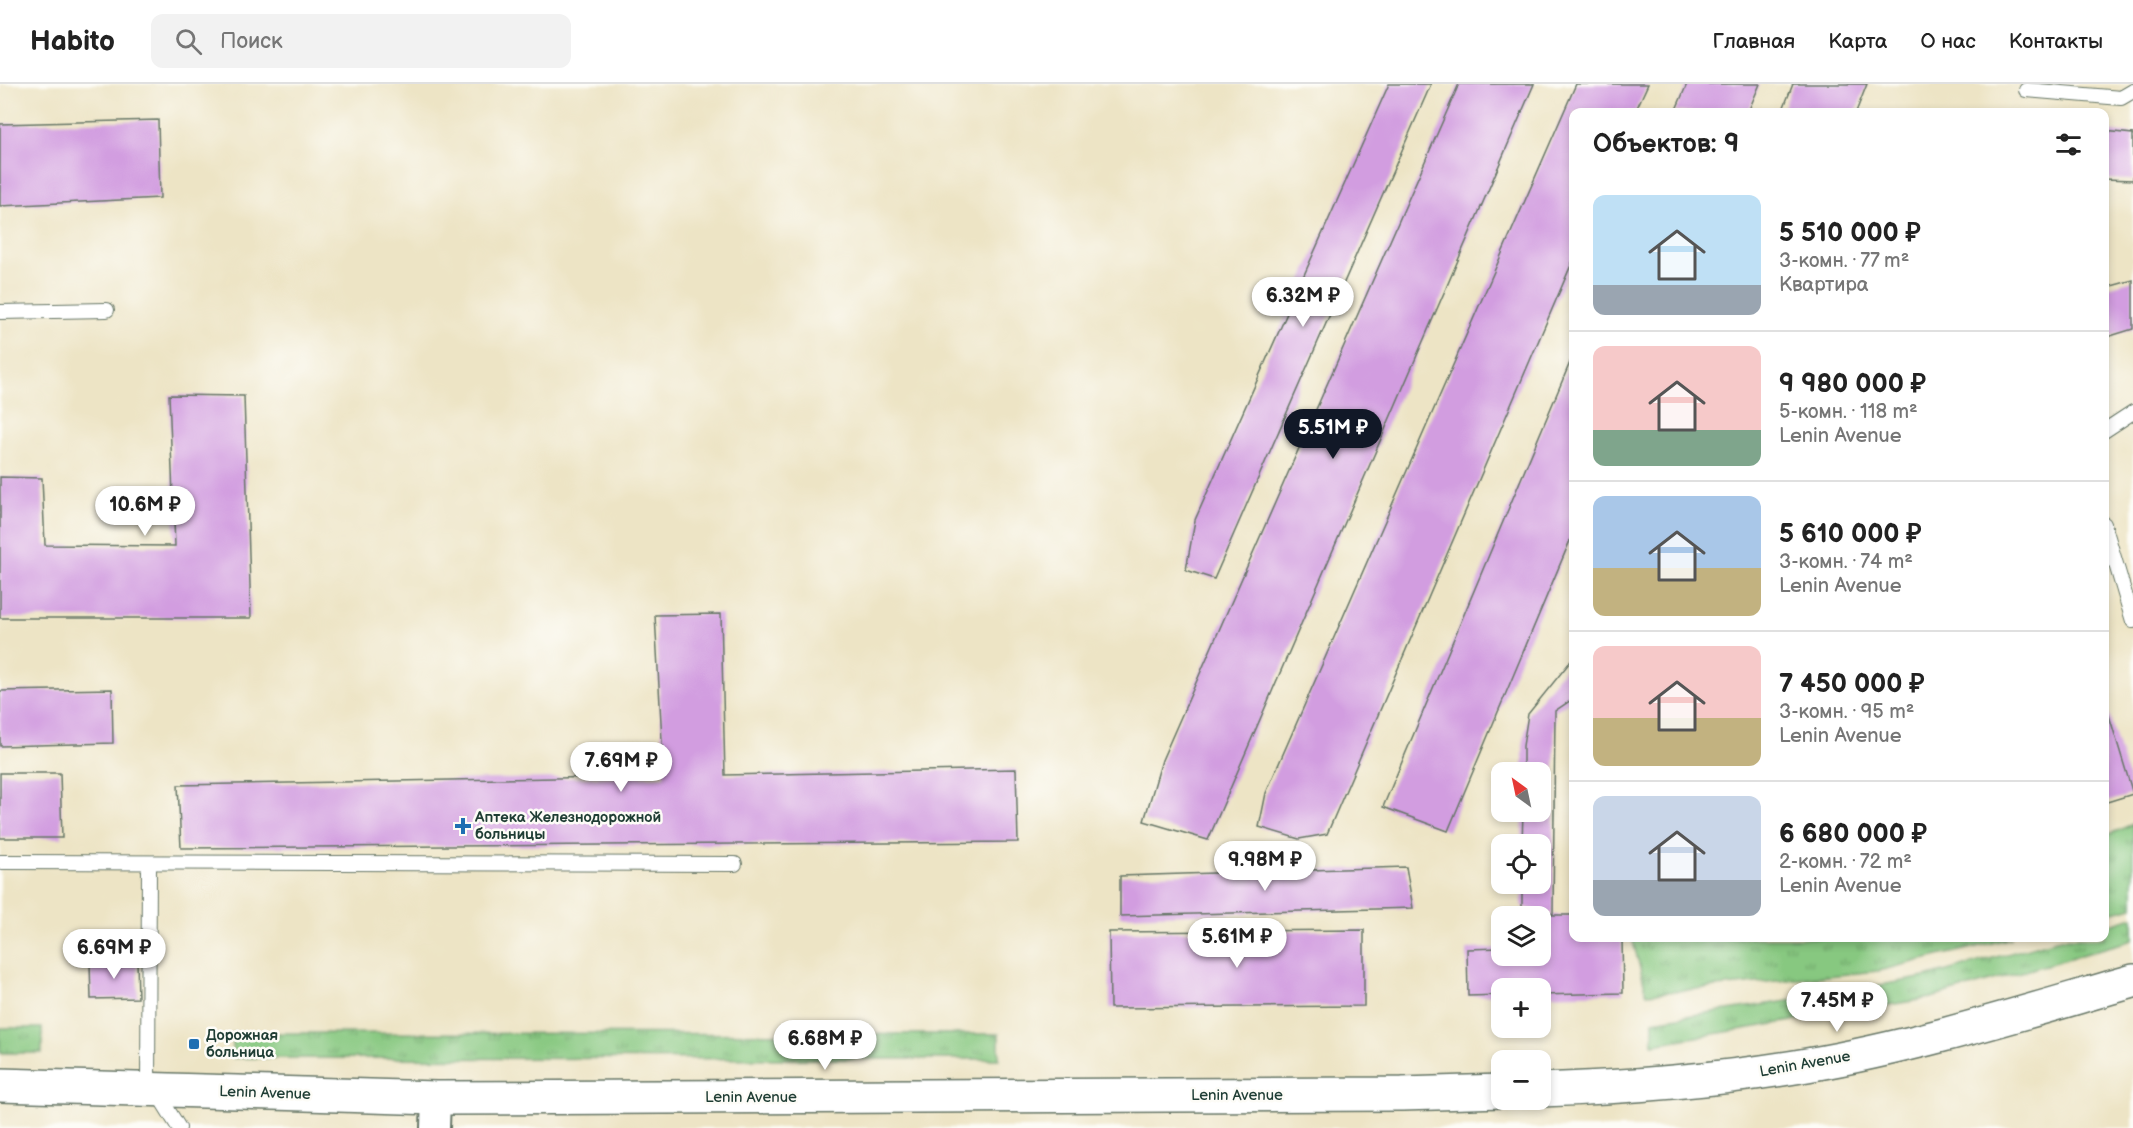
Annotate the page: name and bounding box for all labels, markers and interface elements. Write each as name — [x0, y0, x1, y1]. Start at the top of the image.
search box — [151, 14, 571, 68]
text: Habito — [30, 25, 115, 58]
icon: search — [172, 25, 205, 58]
text: Поиск — [220, 28, 283, 55]
text: Главная — [1712, 29, 1795, 54]
text: Карта — [1828, 29, 1887, 54]
text: О нас — [1920, 29, 1976, 54]
text: Контакты — [2009, 29, 2103, 54]
icon: filters — [2052, 128, 2085, 161]
text: Объектов: 9 — [1593, 129, 1739, 160]
text: 5 510 000 ₽ — [1779, 218, 1921, 249]
icon: home — [1641, 219, 1713, 291]
text: 3-комн. · 77 m² — [1779, 249, 1909, 273]
text: Квартира — [1779, 273, 1869, 297]
pin: 6.32M ₽ — [1248, 277, 1358, 328]
text: 6.32M ₽ — [1266, 284, 1340, 308]
text: 9 980 000 ₽ — [1779, 369, 1926, 400]
icon: home — [1641, 370, 1713, 442]
text: 5-комн. · 118 m² — [1779, 400, 1918, 424]
pin: 5.51M ₽ — [1278, 409, 1388, 460]
text: 5.51M ₽ — [1298, 416, 1368, 440]
text: Lenin Avenue — [1779, 424, 1902, 448]
pin: 10.6M ₽ — [90, 486, 200, 537]
text: 10.6M ₽ — [109, 493, 181, 517]
text: 5 610 000 ₽ — [1779, 519, 1922, 550]
icon: home — [1641, 520, 1713, 592]
text: 3-комн. · 74 m² — [1779, 550, 1913, 574]
text: Lenin Avenue — [1779, 574, 1902, 598]
text: 7 450 000 ₽ — [1779, 669, 1925, 700]
icon: home — [1641, 670, 1713, 742]
text: 3-комн. · 95 m² — [1779, 700, 1914, 724]
text: Lenin Avenue — [1779, 724, 1902, 748]
pin: 7.69M ₽ — [566, 742, 676, 793]
text: 7.69M ₽ — [584, 749, 658, 773]
north arrow — [1491, 762, 1551, 822]
map controls — [1491, 762, 1551, 1110]
place label: Аптека Железнодорожной больницы — [474, 808, 661, 844]
marker: Аптека Железнодорожной больницы — [456, 819, 470, 833]
text: 6 680 000 ₽ — [1779, 819, 1927, 850]
icon: home — [1641, 820, 1713, 892]
button: locate — [1491, 834, 1551, 894]
pin: 9.98M ₽ — [1210, 841, 1320, 892]
text: 9.98M ₽ — [1228, 848, 1302, 872]
text: 2-комн. · 72 m² — [1779, 850, 1912, 874]
text: Lenin Avenue — [1779, 874, 1902, 898]
button: layers — [1491, 906, 1551, 966]
pin: 5.61M ₽ — [1182, 918, 1292, 969]
text: 5.61M ₽ — [1202, 925, 1272, 949]
pin: 6.69M ₽ — [59, 929, 169, 980]
text: 6.69M ₽ — [77, 936, 151, 960]
button: + — [1491, 978, 1551, 1038]
pin: 7.45M ₽ — [1782, 982, 1892, 1033]
text: 7.45M ₽ — [1800, 989, 1874, 1013]
pin: 6.68M ₽ — [770, 1020, 880, 1071]
place label: Дорожная больница — [206, 1026, 278, 1062]
text: 6.68M ₽ — [788, 1027, 862, 1051]
marker: Дорожная больница — [187, 1037, 201, 1051]
street label: Lenin Avenue — [1758, 1047, 1852, 1081]
button: − — [1491, 1050, 1551, 1110]
street label: Lenin Avenue — [219, 1082, 311, 1104]
street label: Lenin Avenue — [1191, 1086, 1283, 1105]
street label: Lenin Avenue — [705, 1088, 797, 1107]

